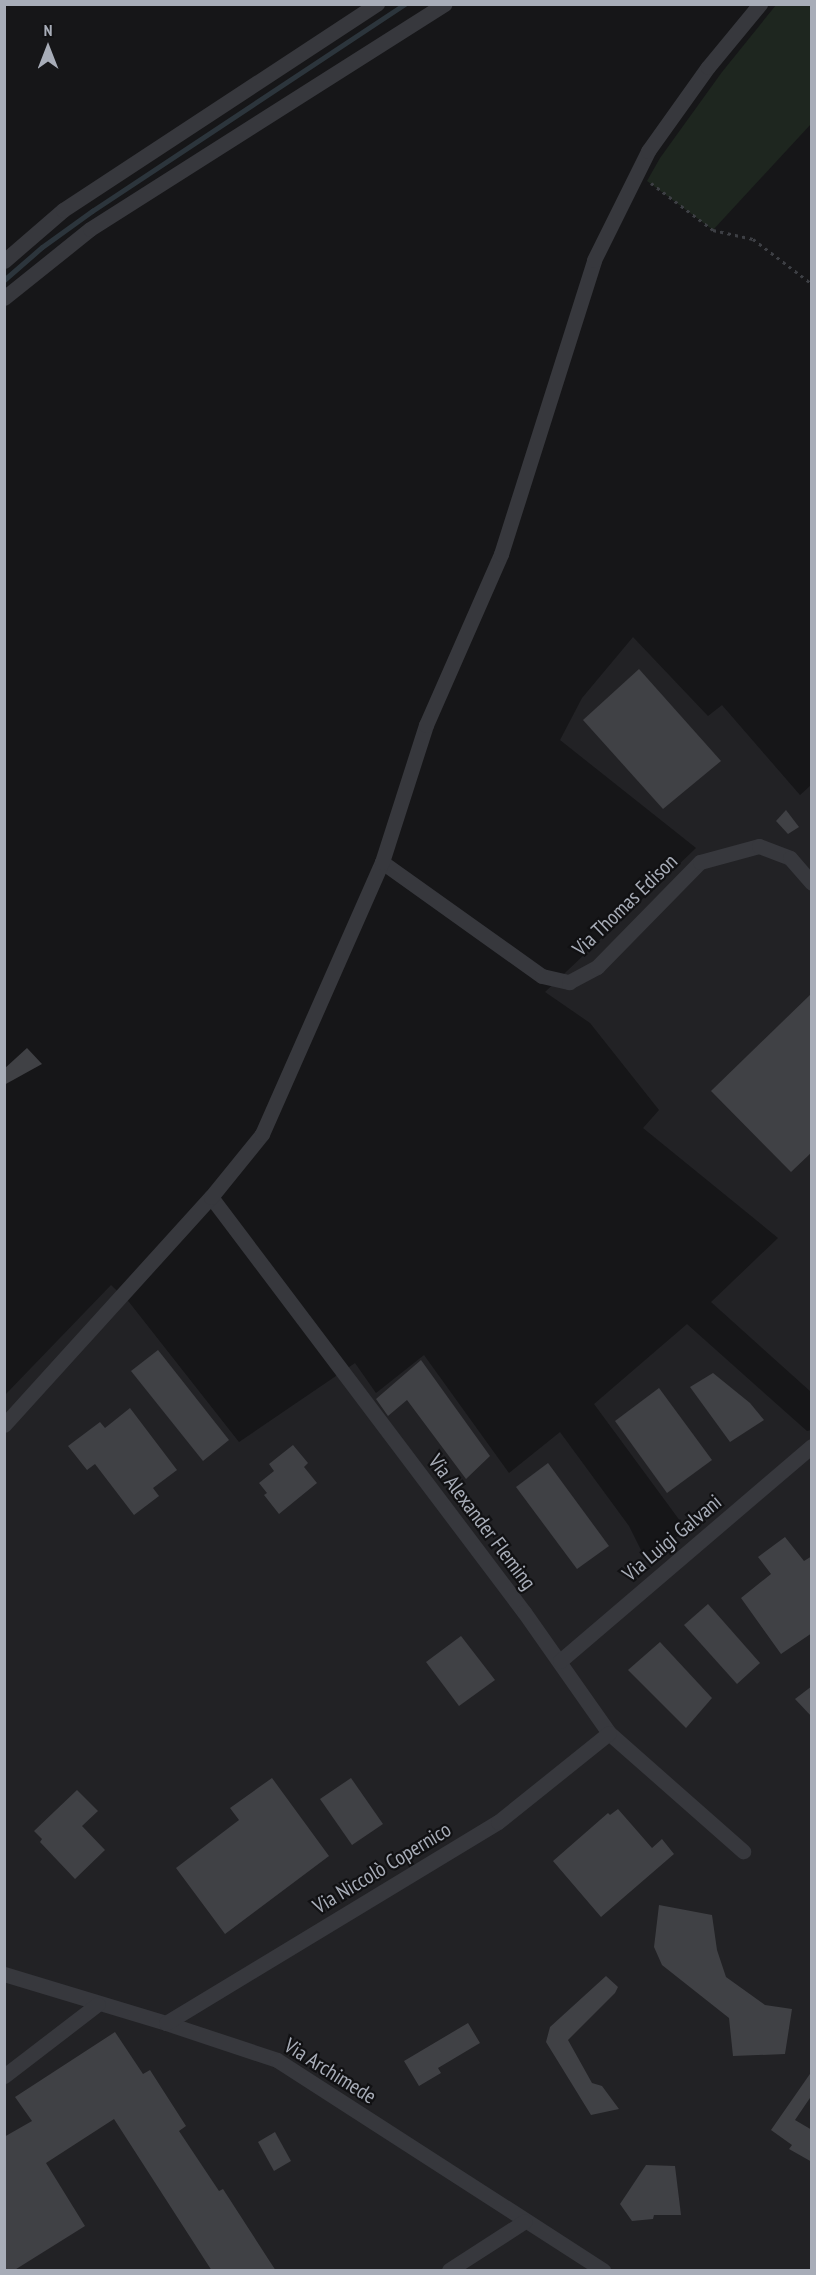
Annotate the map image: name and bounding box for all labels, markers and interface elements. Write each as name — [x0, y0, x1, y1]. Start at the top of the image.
north arrow — [18, 18, 78, 78]
text: N — [44, 20, 52, 40]
street label: Via Thomas Edison — [567, 849, 683, 961]
street label: Via Alexander Fleming — [423, 1449, 541, 1595]
street label: Via Luigi Galvani — [617, 1489, 727, 1587]
street label: Via Niccolò Copernico — [309, 1817, 455, 1919]
street label: Via Archimede — [279, 2033, 381, 2109]

